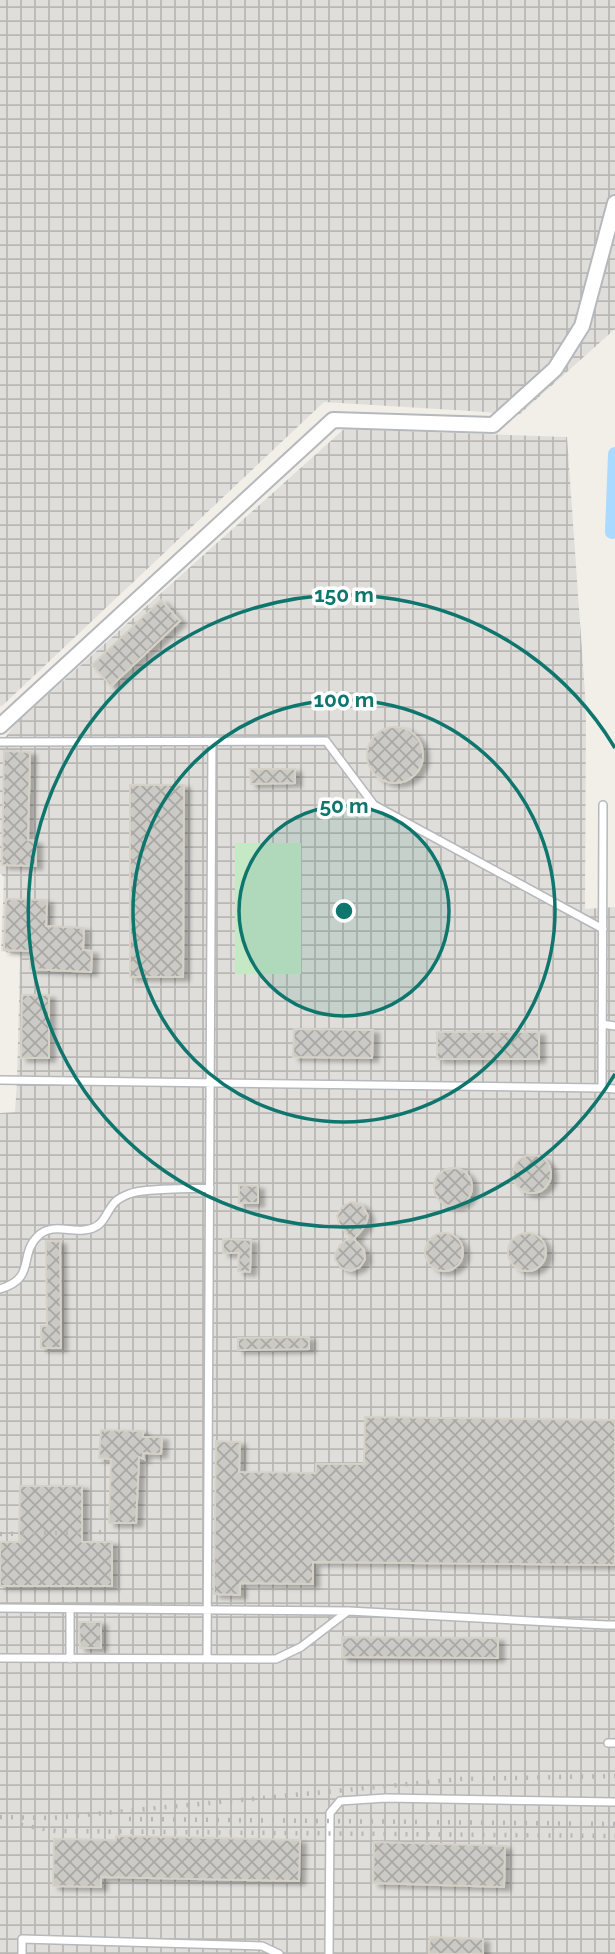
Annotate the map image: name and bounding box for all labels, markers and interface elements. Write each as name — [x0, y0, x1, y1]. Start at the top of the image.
text: 150 m — [314, 582, 374, 607]
text: 100 m — [314, 687, 374, 712]
text: 50 m — [319, 793, 369, 818]
centre of rings — [332, 899, 356, 923]

